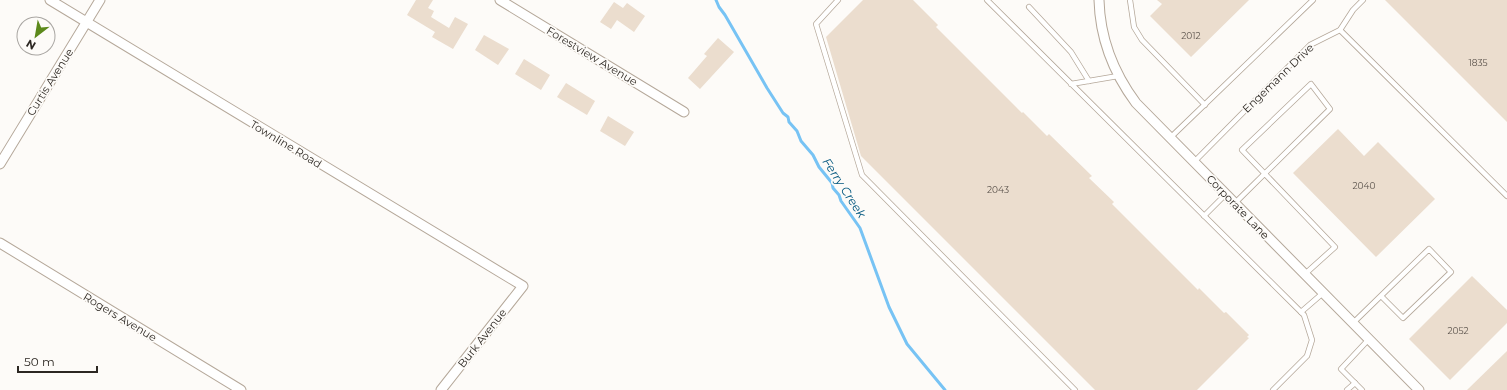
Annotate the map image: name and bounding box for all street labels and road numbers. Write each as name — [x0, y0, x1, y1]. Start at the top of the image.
street label: Forestview Avenue — [544, 23, 640, 89]
street label: Engemann Drive — [1239, 40, 1317, 116]
street label: Curtis Avenue — [24, 45, 76, 118]
street label: Townline Road — [248, 117, 324, 171]
street label: Corporate Lane — [1204, 172, 1273, 242]
street label: Rogers Avenue — [81, 290, 160, 345]
street label: Burk Avenue — [455, 305, 510, 370]

